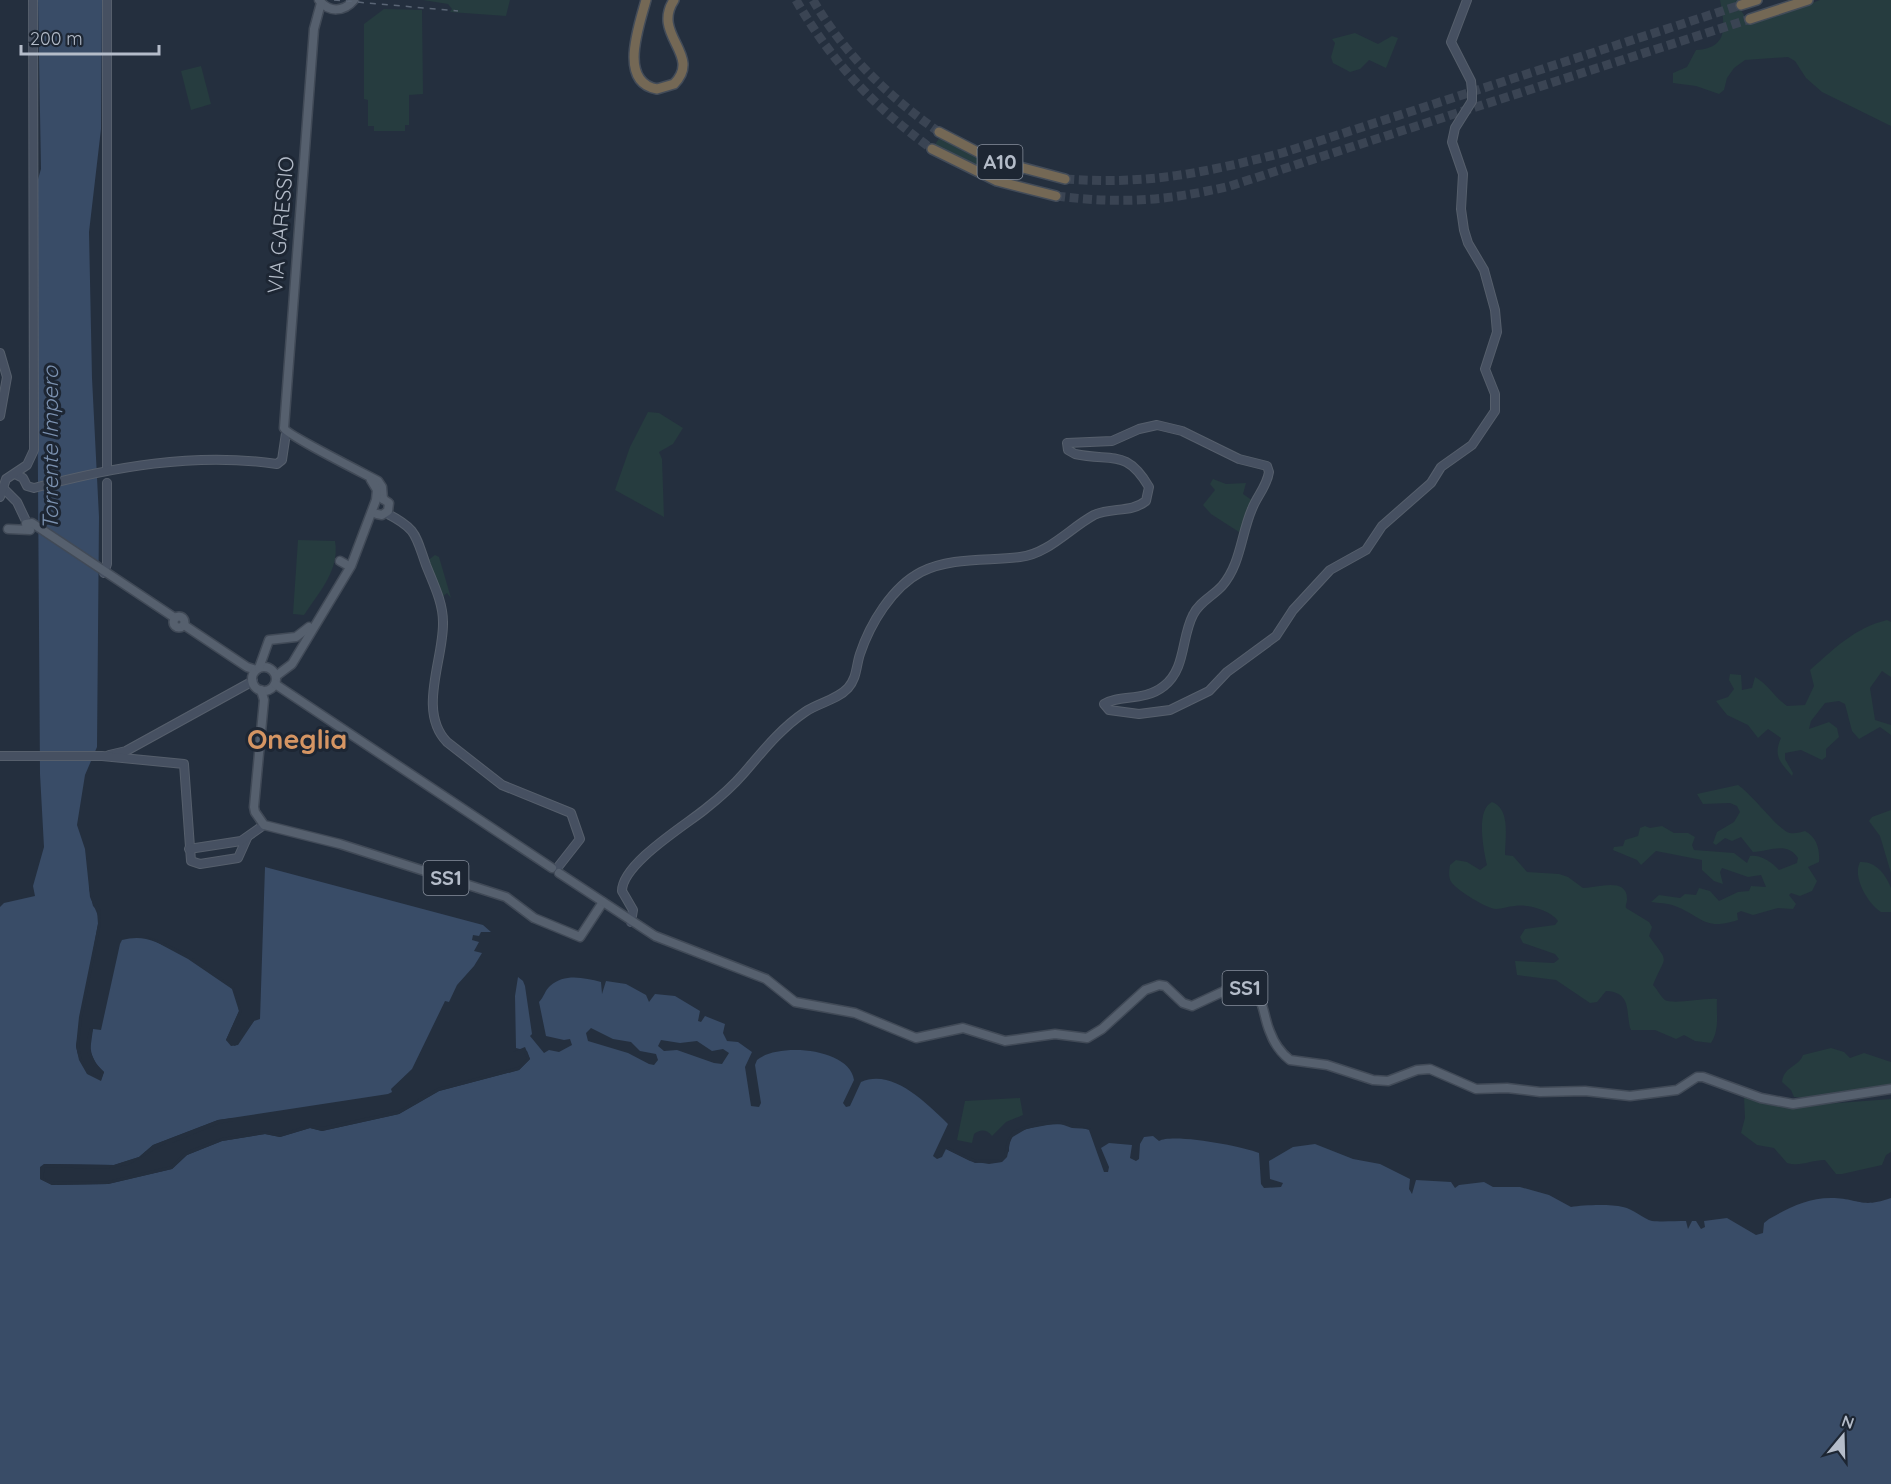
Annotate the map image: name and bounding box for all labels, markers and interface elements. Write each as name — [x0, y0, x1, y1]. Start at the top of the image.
scale bar — [21, 18, 159, 56]
text: 200 m — [30, 27, 83, 50]
road number: A10 — [978, 145, 1022, 179]
street label: VIA GARESSIO — [261, 155, 299, 295]
water label: Torrente Impero — [36, 364, 64, 530]
district label: Oneglia — [247, 722, 347, 756]
road number: SS1 — [424, 861, 468, 895]
road number: SS1 — [1222, 971, 1268, 1005]
north arrow — [1813, 1406, 1873, 1466]
text: N — [1839, 1410, 1857, 1433]

